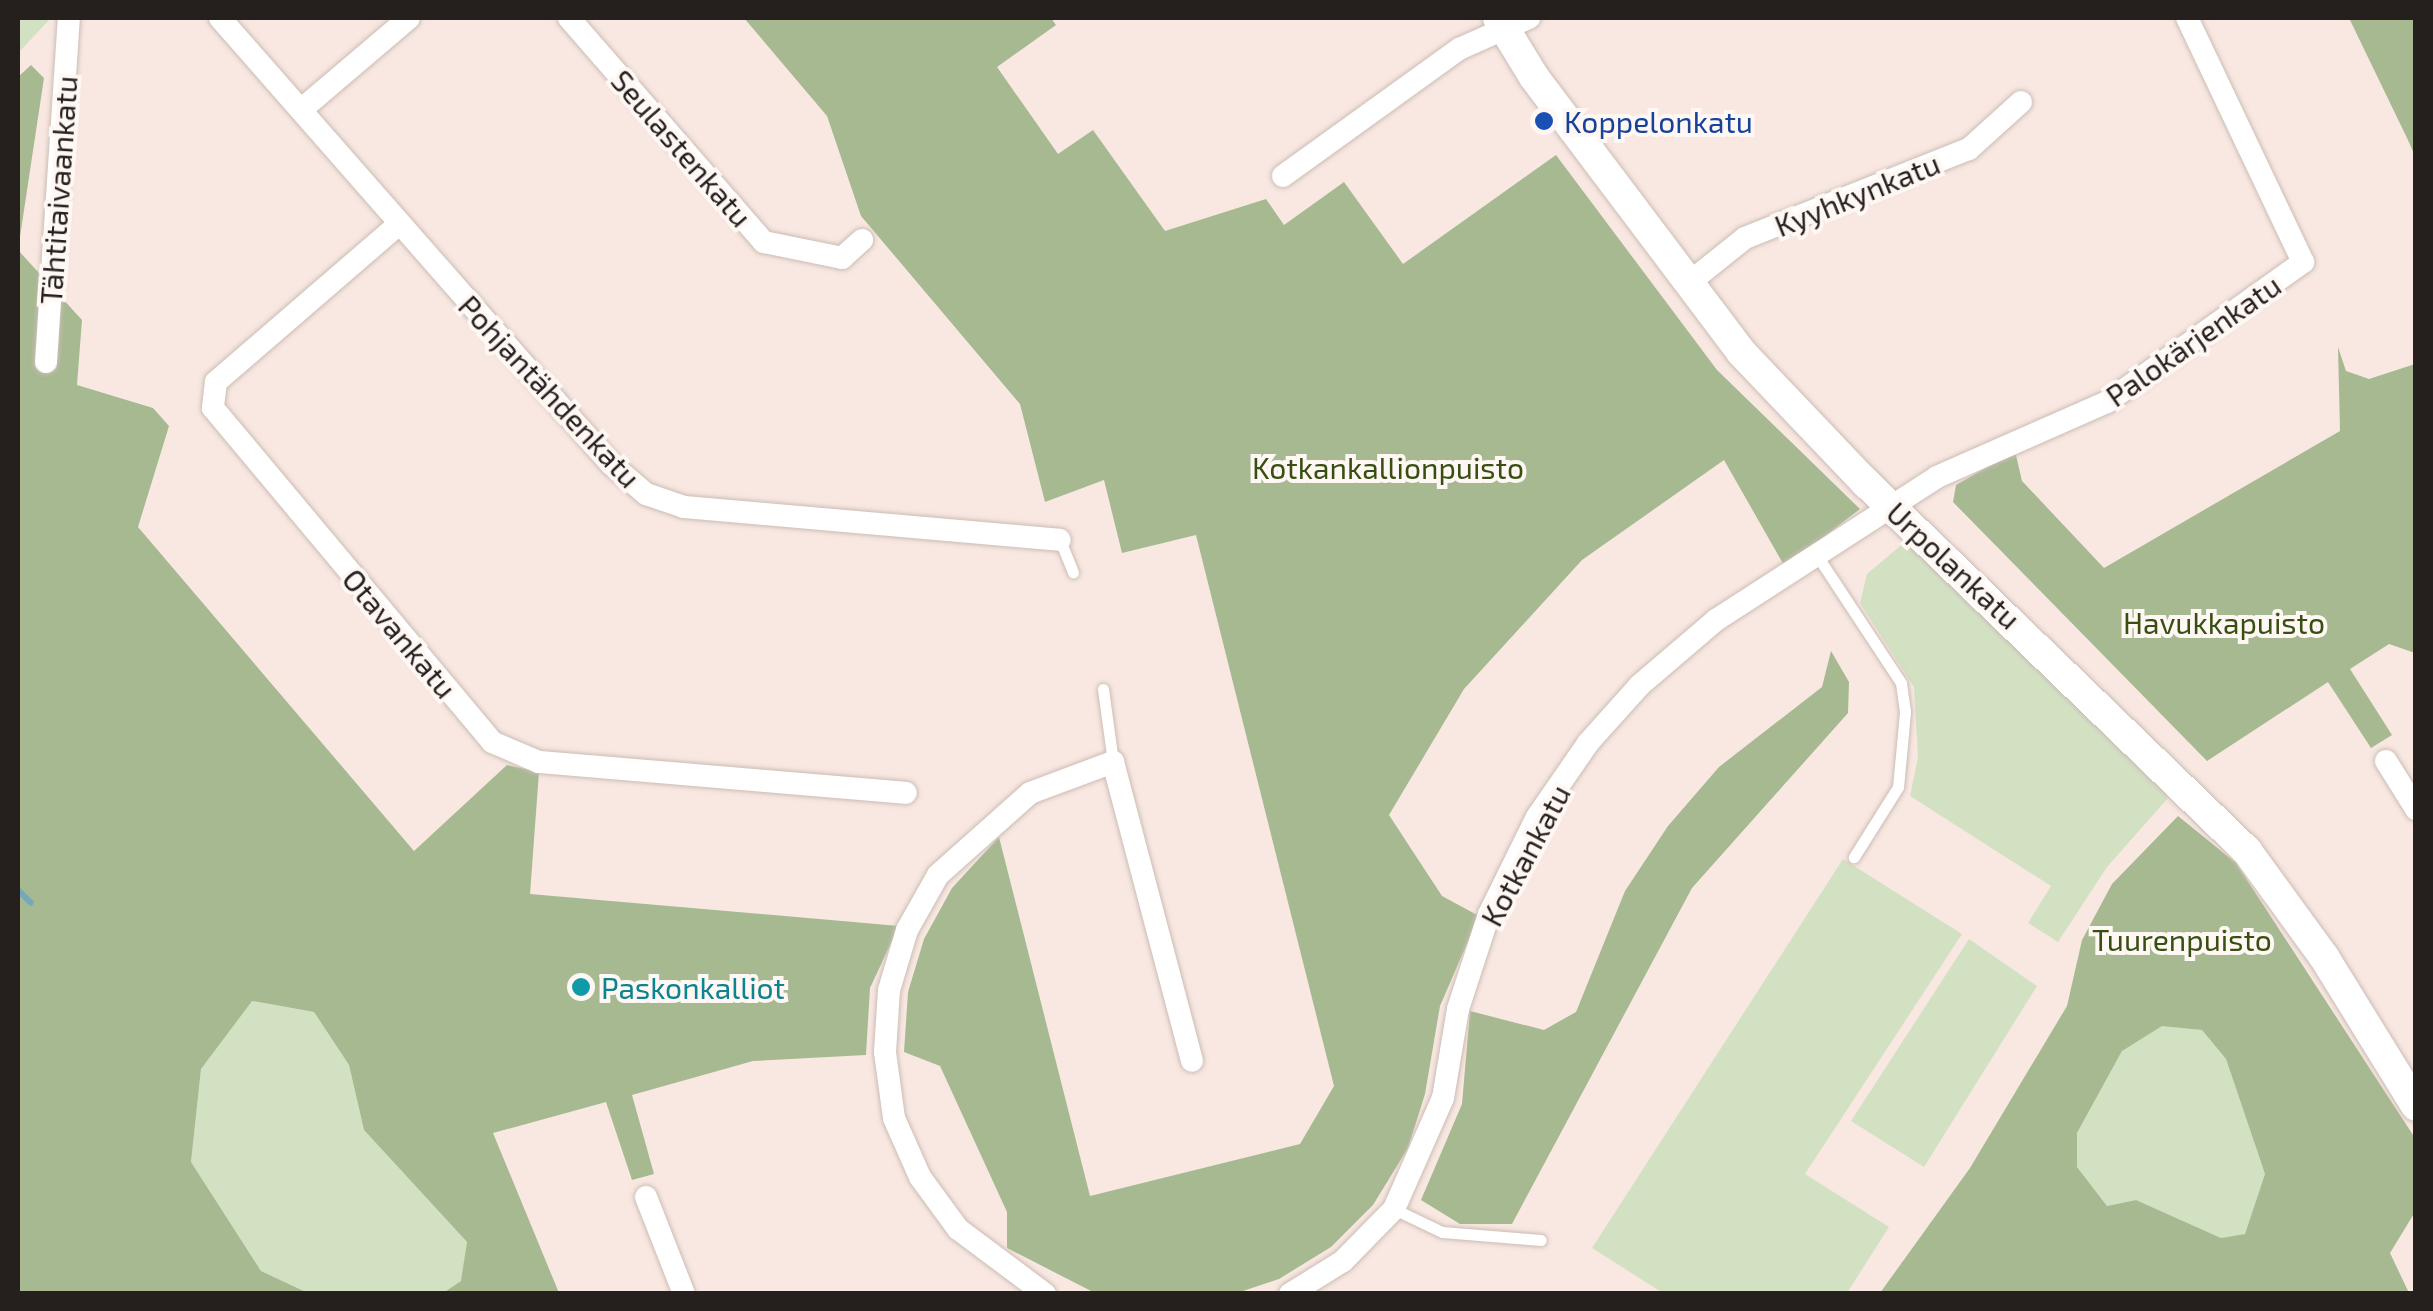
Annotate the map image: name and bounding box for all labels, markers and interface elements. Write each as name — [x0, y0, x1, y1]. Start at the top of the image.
street label: Seulastenkatu — [604, 62, 760, 234]
street label: Tähtitaivaankatu — [32, 74, 84, 306]
place label: Koppelonkatu — [1564, 103, 1753, 139]
marker: Koppelonkatu — [1533, 110, 1555, 132]
street label: Kyyhkynkatu — [1769, 145, 1945, 243]
street label: Palokärjenkatu — [2099, 266, 2287, 414]
street label: Pohjantähdenkatu — [452, 287, 648, 495]
park label: Kotkankallionpuisto — [1252, 449, 1524, 485]
street label: Urpolankatu — [1880, 494, 2028, 636]
street label: Otavankatu — [335, 561, 465, 705]
park label: Havukkapuisto — [2123, 604, 2325, 640]
street label: Kotkankatu — [1473, 778, 1577, 932]
park label: Tuurenpuisto — [2092, 921, 2272, 957]
place label: Paskonkalliot — [601, 969, 785, 1005]
marker: Paskonkalliot — [570, 976, 592, 998]

